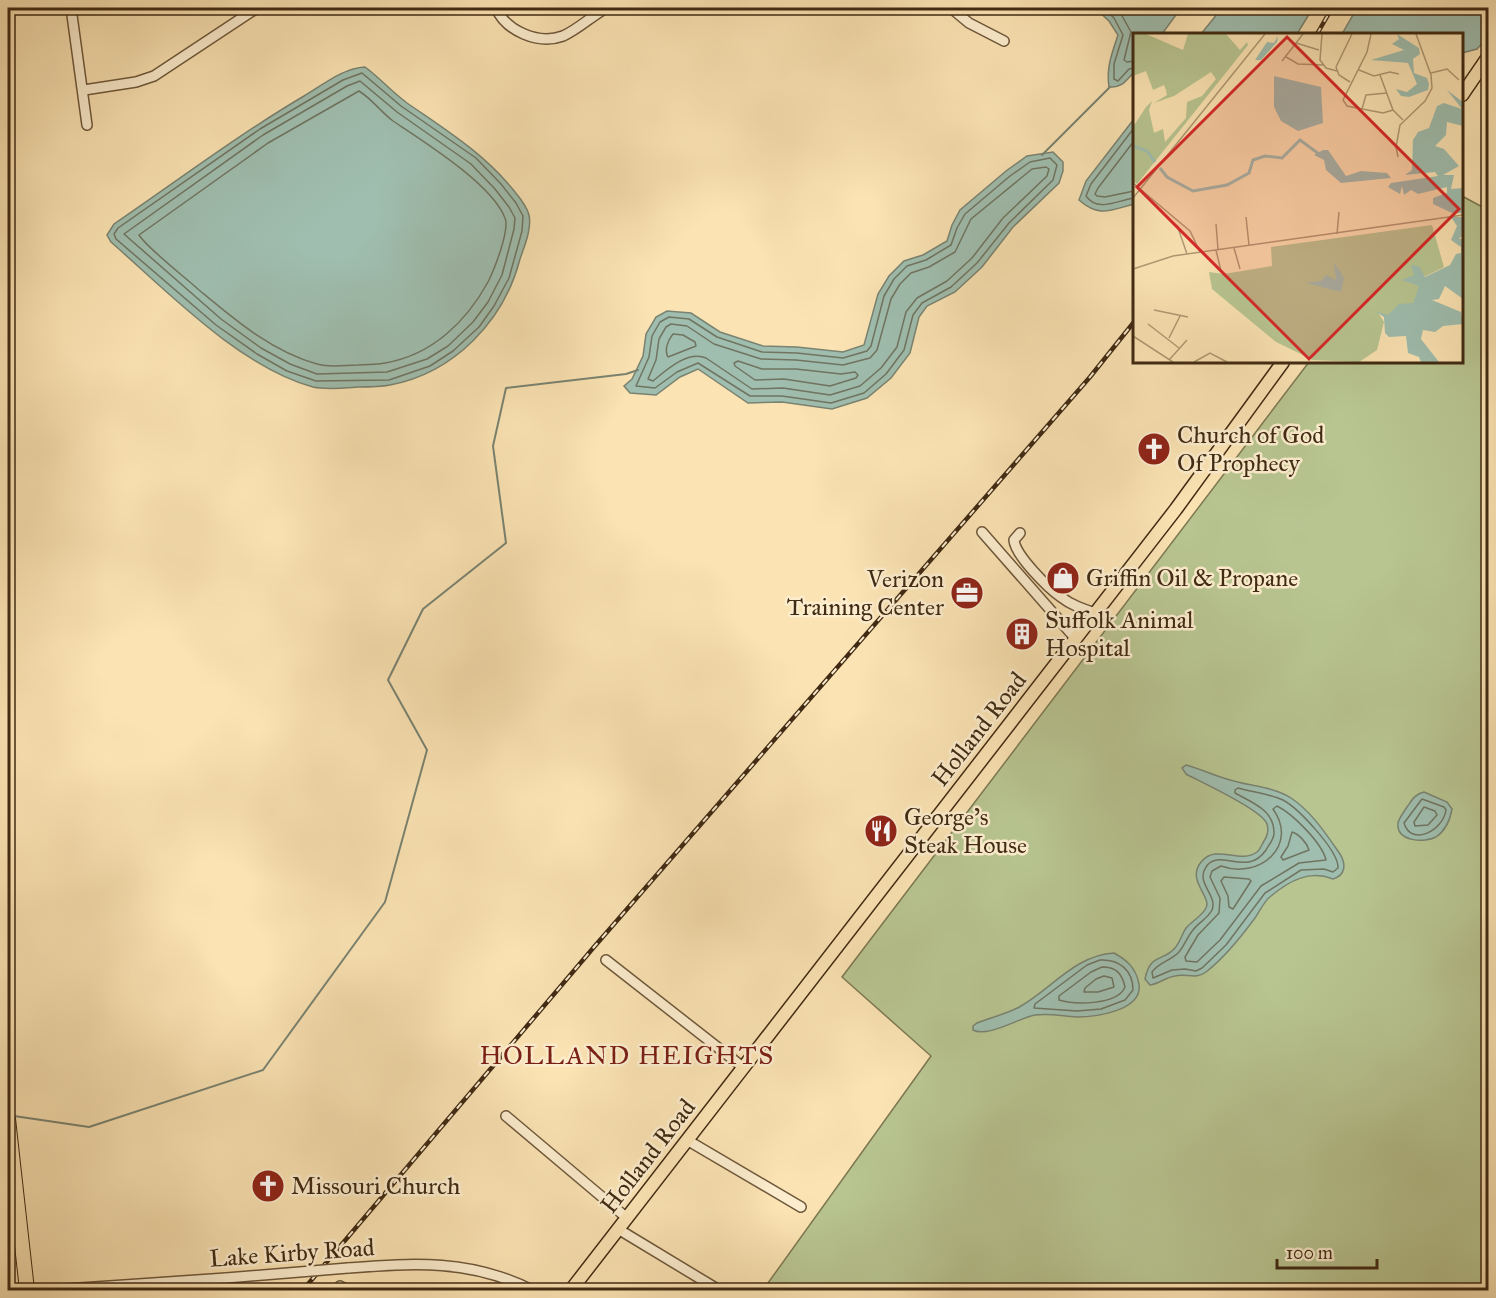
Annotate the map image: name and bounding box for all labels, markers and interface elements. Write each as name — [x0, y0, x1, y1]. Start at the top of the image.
inset map — [1133, 33, 1463, 363]
place label: Church of God Of Prophecy — [1177, 420, 1324, 478]
church icon: Church of God Of Prophecy — [1136, 431, 1172, 467]
shop icon: Griffin Oil & Propane — [1045, 560, 1081, 596]
place label: Griffin Oil & Propane — [1086, 563, 1298, 593]
place label: Verizon Training Center — [787, 564, 944, 622]
office icon: Verizon Training Center — [949, 575, 985, 611]
place label: Suffolk Animal Hospital — [1045, 605, 1194, 663]
building icon: Suffolk Animal Hospital — [1004, 616, 1040, 652]
street label: Holland Road — [925, 666, 1033, 792]
place label: George's Steak House — [904, 802, 1027, 860]
restaurant icon: George's Steak House — [863, 813, 899, 849]
district label: HOLLAND HEIGHTS — [479, 1039, 775, 1071]
street label: Holland Road — [594, 1093, 702, 1219]
church icon: Missouri Church — [250, 1168, 286, 1204]
place label: Missouri Church — [291, 1171, 460, 1201]
street label: Lake Kirby Road — [208, 1232, 376, 1274]
scale bar — [1277, 1232, 1378, 1270]
text: 100 m — [1286, 1242, 1333, 1264]

